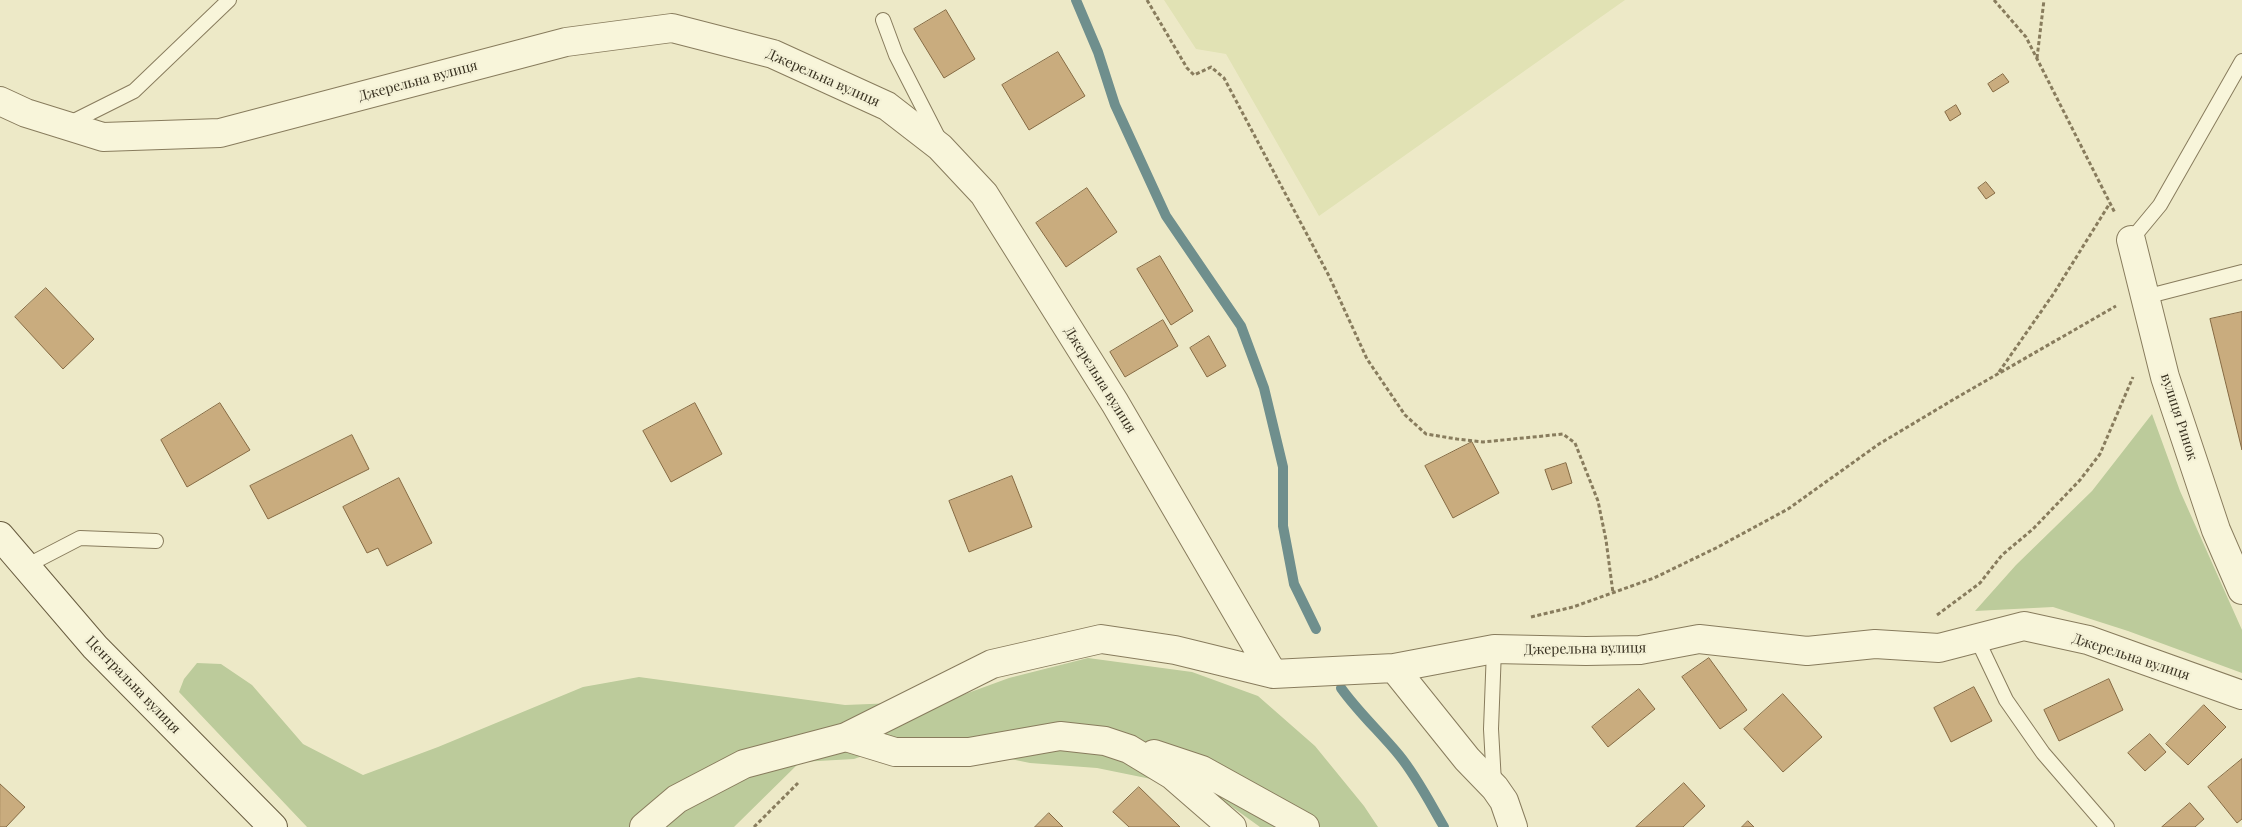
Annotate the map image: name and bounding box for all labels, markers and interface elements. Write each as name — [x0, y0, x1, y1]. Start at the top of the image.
street label: Джерельна вулиця — [764, 45, 882, 111]
street label: Джерельна вулиця — [357, 57, 479, 105]
street label: Джерельна вулиця — [1060, 324, 1140, 436]
street label: вулиця Ринок — [2157, 371, 2201, 463]
street label: Джерельна вулиця — [2070, 630, 2192, 684]
street label: Центральна вулиця — [82, 633, 184, 737]
street label: Джерельна вулиця — [1524, 640, 1646, 658]

